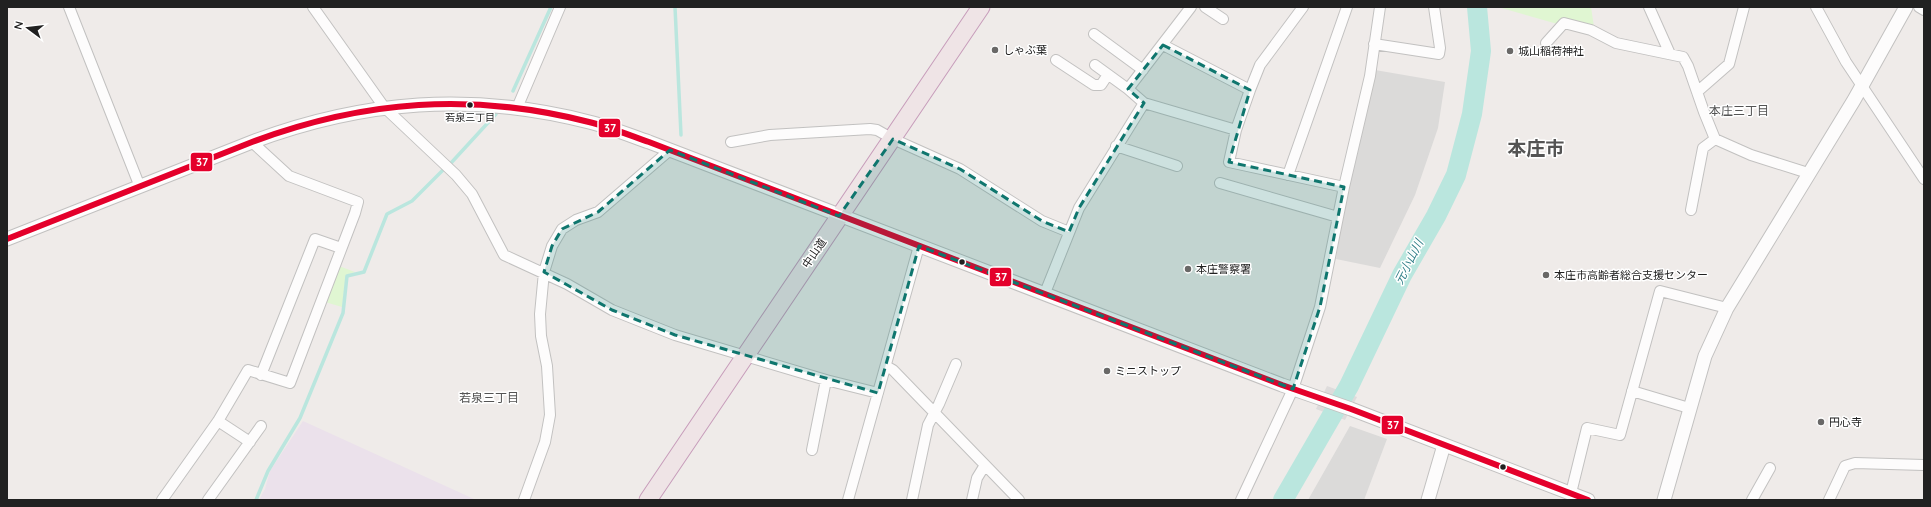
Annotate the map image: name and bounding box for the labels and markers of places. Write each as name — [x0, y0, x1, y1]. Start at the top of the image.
place label: しゃぶ葉 — [1003, 43, 1047, 57]
place label: 城山稲荷神社 — [1518, 44, 1584, 58]
marker: しゃぶ葉 — [990, 45, 1000, 55]
marker: 城山稲荷神社 — [1505, 46, 1515, 56]
marker: 若泉三丁目 — [465, 100, 475, 110]
place label: 若泉三丁目 — [445, 111, 495, 124]
unlabelled marker — [957, 257, 967, 267]
place label: 本庄警察署 — [1196, 262, 1251, 276]
marker: 本庄警察署 — [1183, 264, 1193, 274]
place label: 本庄市高齢者総合支援センター — [1554, 268, 1708, 282]
marker: 本庄市高齢者総合支援センター — [1541, 270, 1551, 280]
place label: ミニストップ — [1115, 364, 1181, 378]
marker: ミニストップ — [1102, 366, 1112, 376]
place label: 円心寺 — [1829, 415, 1862, 429]
marker: 円心寺 — [1816, 417, 1826, 427]
unlabelled marker — [1498, 462, 1508, 472]

